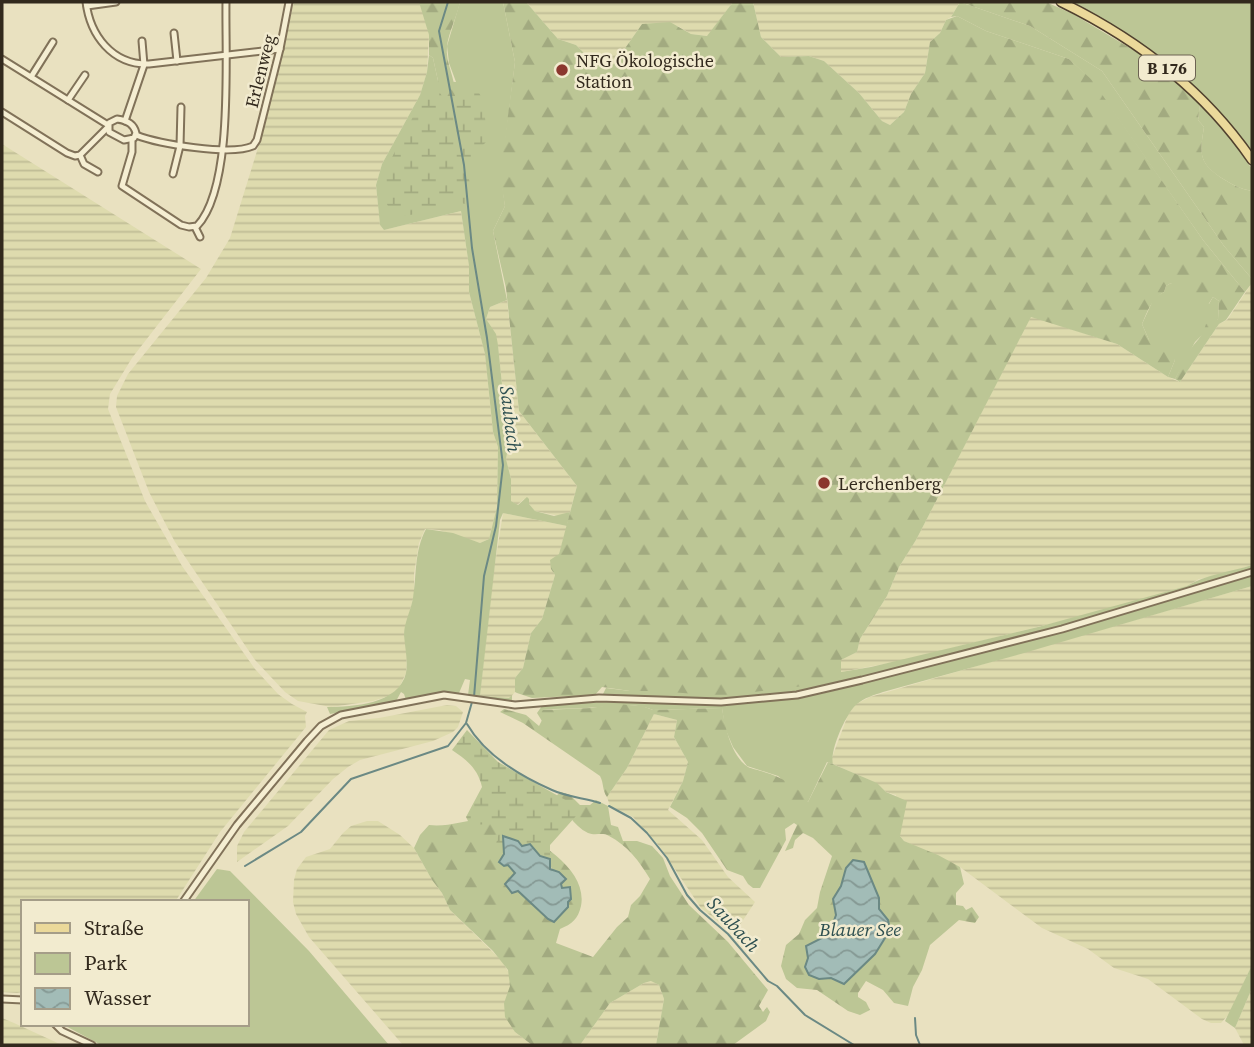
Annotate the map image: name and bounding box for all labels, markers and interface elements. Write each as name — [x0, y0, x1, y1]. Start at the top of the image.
street label: Erlenweg — [239, 32, 281, 110]
place label: NFG Ökologische Station — [576, 48, 714, 94]
road number: B 176 — [1139, 55, 1195, 80]
marker: NFG Ökologische Station — [554, 62, 570, 78]
water label: Saubach — [494, 384, 528, 454]
place label: Lerchenberg — [838, 471, 941, 496]
marker: Lerchenberg — [816, 475, 832, 491]
water label: Saubach — [702, 891, 767, 958]
legend — [21, 900, 248, 1026]
text: Straße — [84, 913, 144, 942]
water label: Blauer See — [818, 916, 901, 942]
text: Park — [84, 948, 128, 977]
text: Wasser — [84, 983, 151, 1012]

